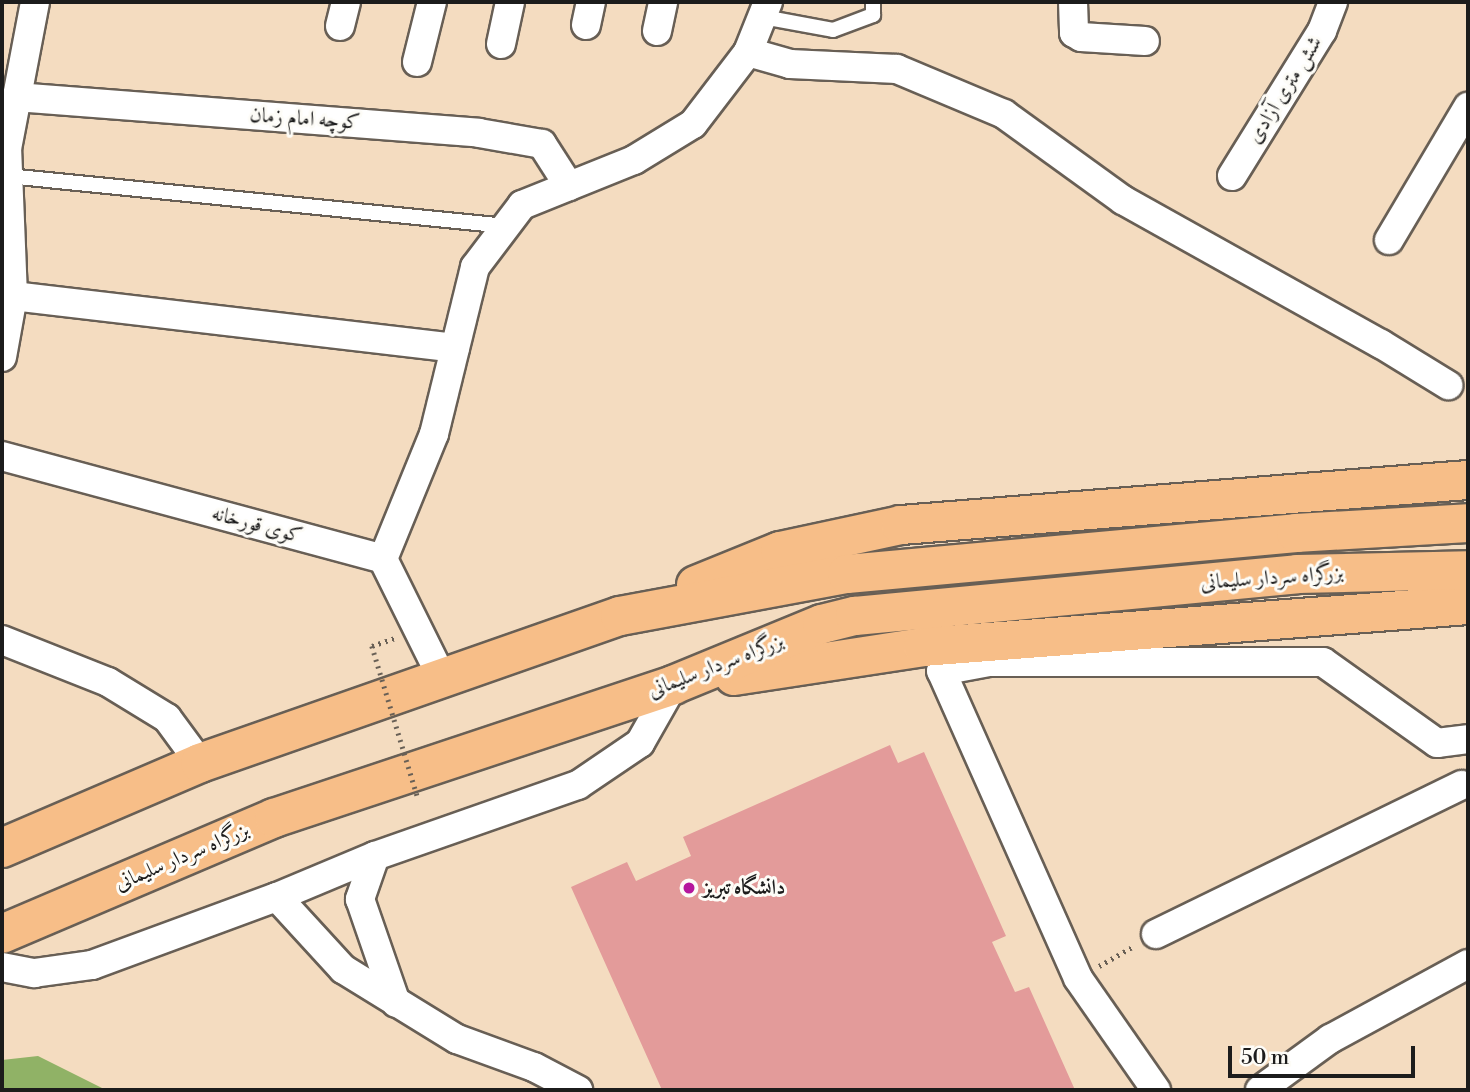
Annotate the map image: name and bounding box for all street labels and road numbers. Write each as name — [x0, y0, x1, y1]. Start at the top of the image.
street label: شش متری آزادی — [1242, 32, 1328, 148]
street label: کوچه امام زمان — [249, 103, 361, 135]
street label: کوی قورخانه — [209, 501, 305, 549]
street label: بزرگراه سردار سلیمانی — [1200, 560, 1344, 596]
street label: بزرگراه سردار سلیمانی — [645, 629, 787, 703]
street label: بزرگراه سردار سلیمانی — [111, 817, 253, 897]

